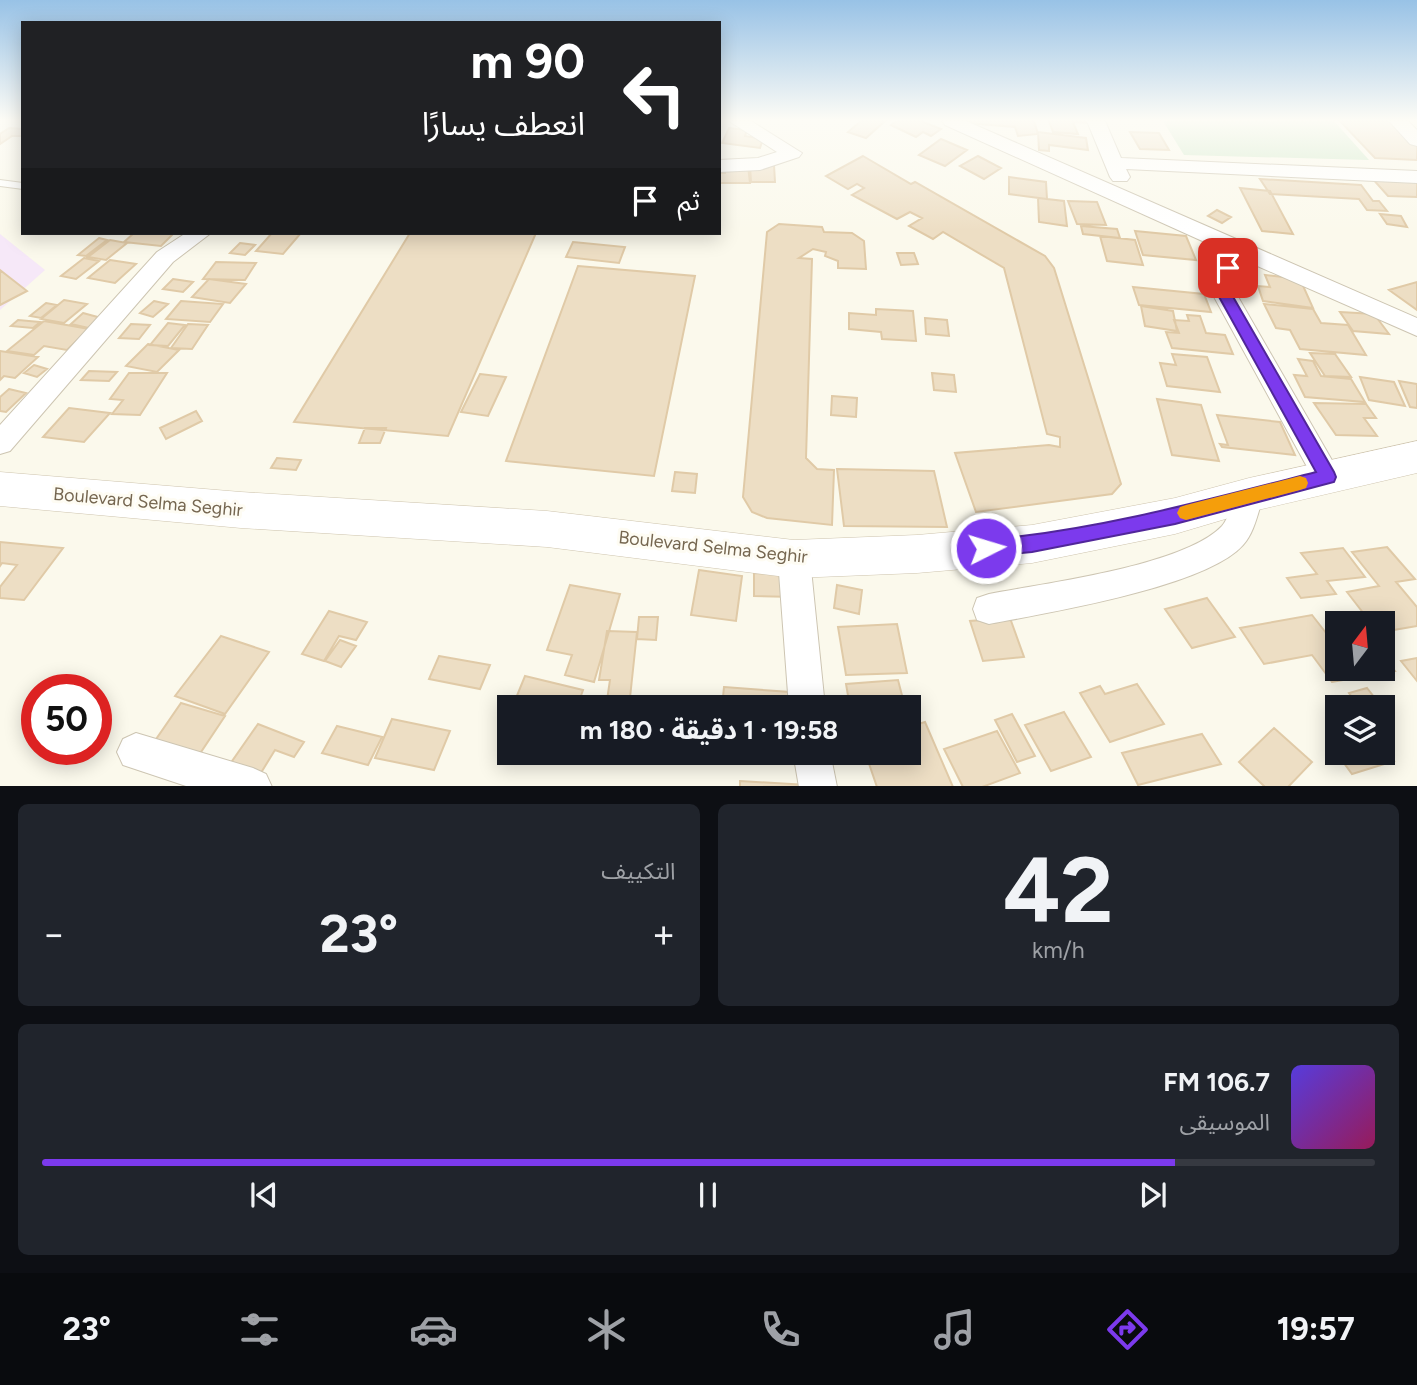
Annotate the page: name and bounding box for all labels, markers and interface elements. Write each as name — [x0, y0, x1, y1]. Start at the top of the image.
text: 90 m — [470, 31, 585, 90]
icon: left — [609, 49, 700, 140]
text: انعطف يسارًا — [422, 105, 585, 143]
icon: arrive — [626, 182, 664, 220]
text: ثم — [678, 185, 700, 217]
pin — [1198, 238, 1258, 298]
icon: arrive — [1209, 249, 1247, 287]
street label: Boulevard Selma Seghir — [52, 483, 244, 521]
position arrow — [949, 511, 1023, 585]
street label: Boulevard Selma Seghir — [617, 526, 809, 568]
north arrow — [1325, 611, 1395, 681]
map controls — [1325, 611, 1395, 765]
speed limit sign: 50 — [21, 674, 112, 765]
button: layers — [1325, 695, 1395, 765]
text: 19:58 · 1 دقيقة · 180 m — [580, 714, 838, 746]
text: 42 — [1003, 836, 1113, 945]
text: التكييف — [601, 857, 676, 885]
text: 23° — [319, 903, 398, 965]
text: − — [42, 911, 66, 957]
text: + — [652, 911, 676, 957]
text: km/h — [1032, 936, 1085, 964]
text: 106.7 FM — [1163, 1066, 1270, 1098]
text: الموسيقى — [1179, 1108, 1270, 1136]
icon: previous — [245, 1176, 283, 1214]
icon: pause — [689, 1176, 727, 1214]
icon: next — [1134, 1176, 1172, 1214]
icon: filters — [235, 1305, 284, 1354]
icon: car — [409, 1305, 458, 1354]
icon: climate — [582, 1305, 631, 1354]
icon: phone — [756, 1305, 805, 1354]
icon: music — [930, 1305, 979, 1354]
icon: directions — [1103, 1305, 1152, 1354]
text: 23° — [62, 1310, 111, 1348]
text: 19:57 — [1277, 1310, 1355, 1348]

